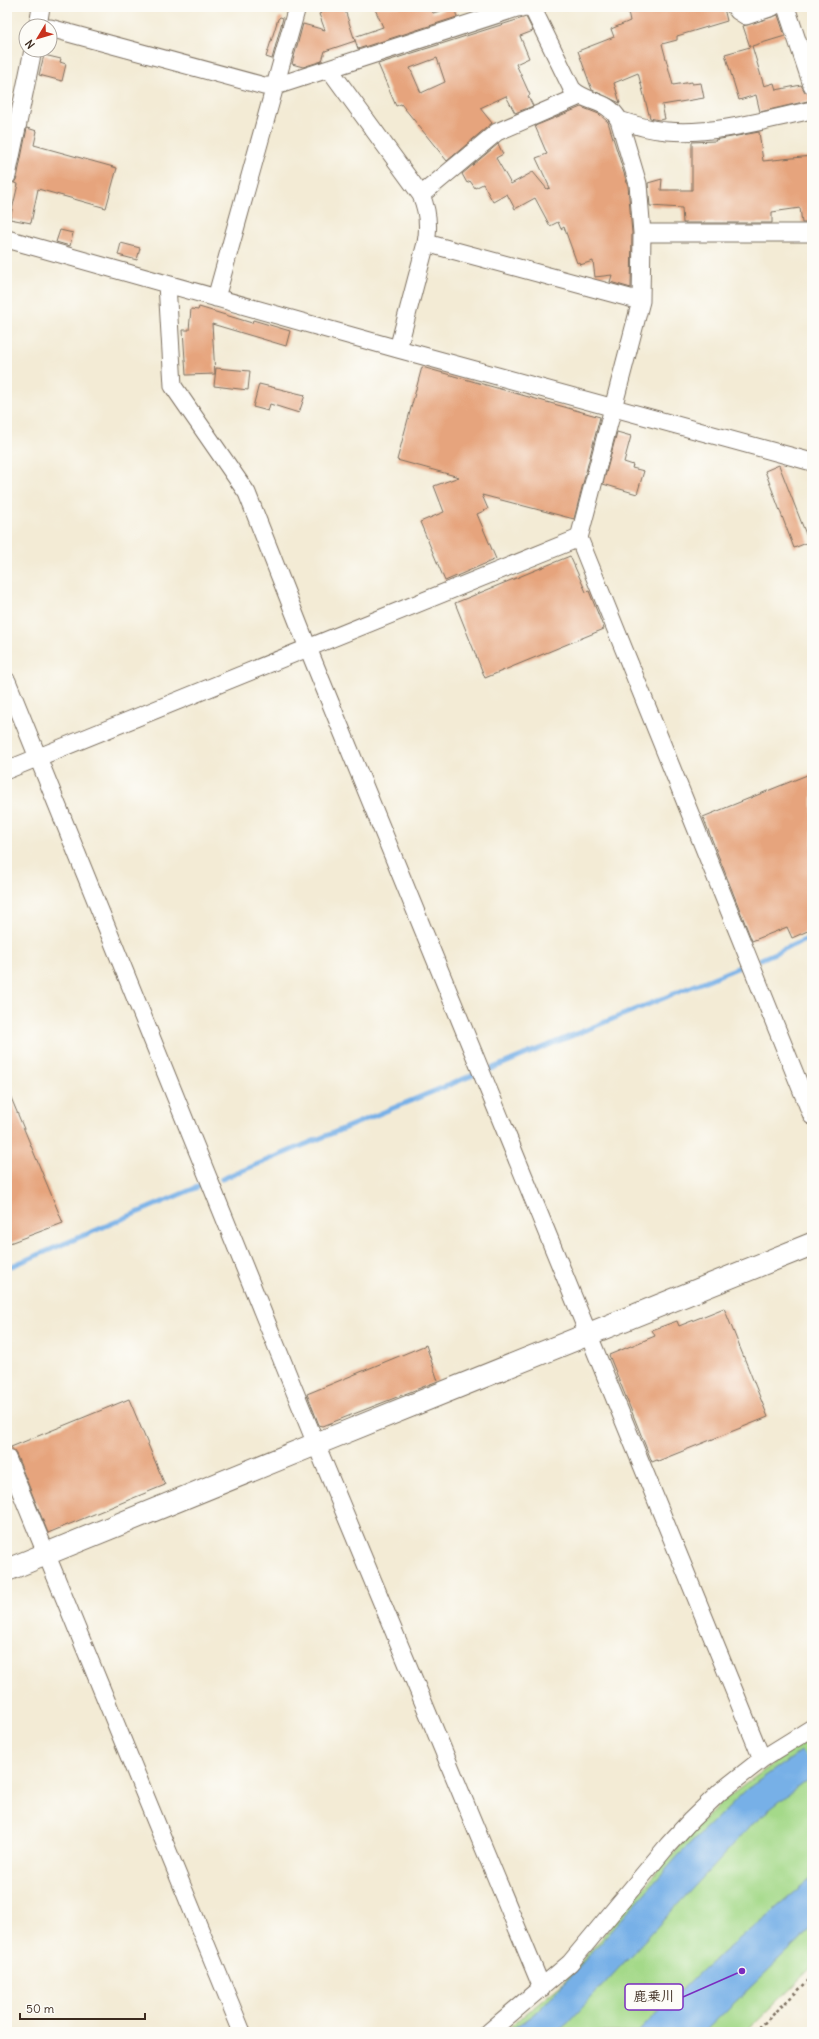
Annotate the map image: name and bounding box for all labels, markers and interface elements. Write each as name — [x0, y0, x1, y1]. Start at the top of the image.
north arrow — [18, 18, 58, 58]
text: N — [22, 37, 38, 51]
callout: 鹿乗川 — [625, 1984, 683, 2010]
text: 鹿乗川 — [633, 1987, 675, 2005]
scale bar — [20, 1995, 145, 2021]
text: 50 m — [26, 2001, 55, 2016]

